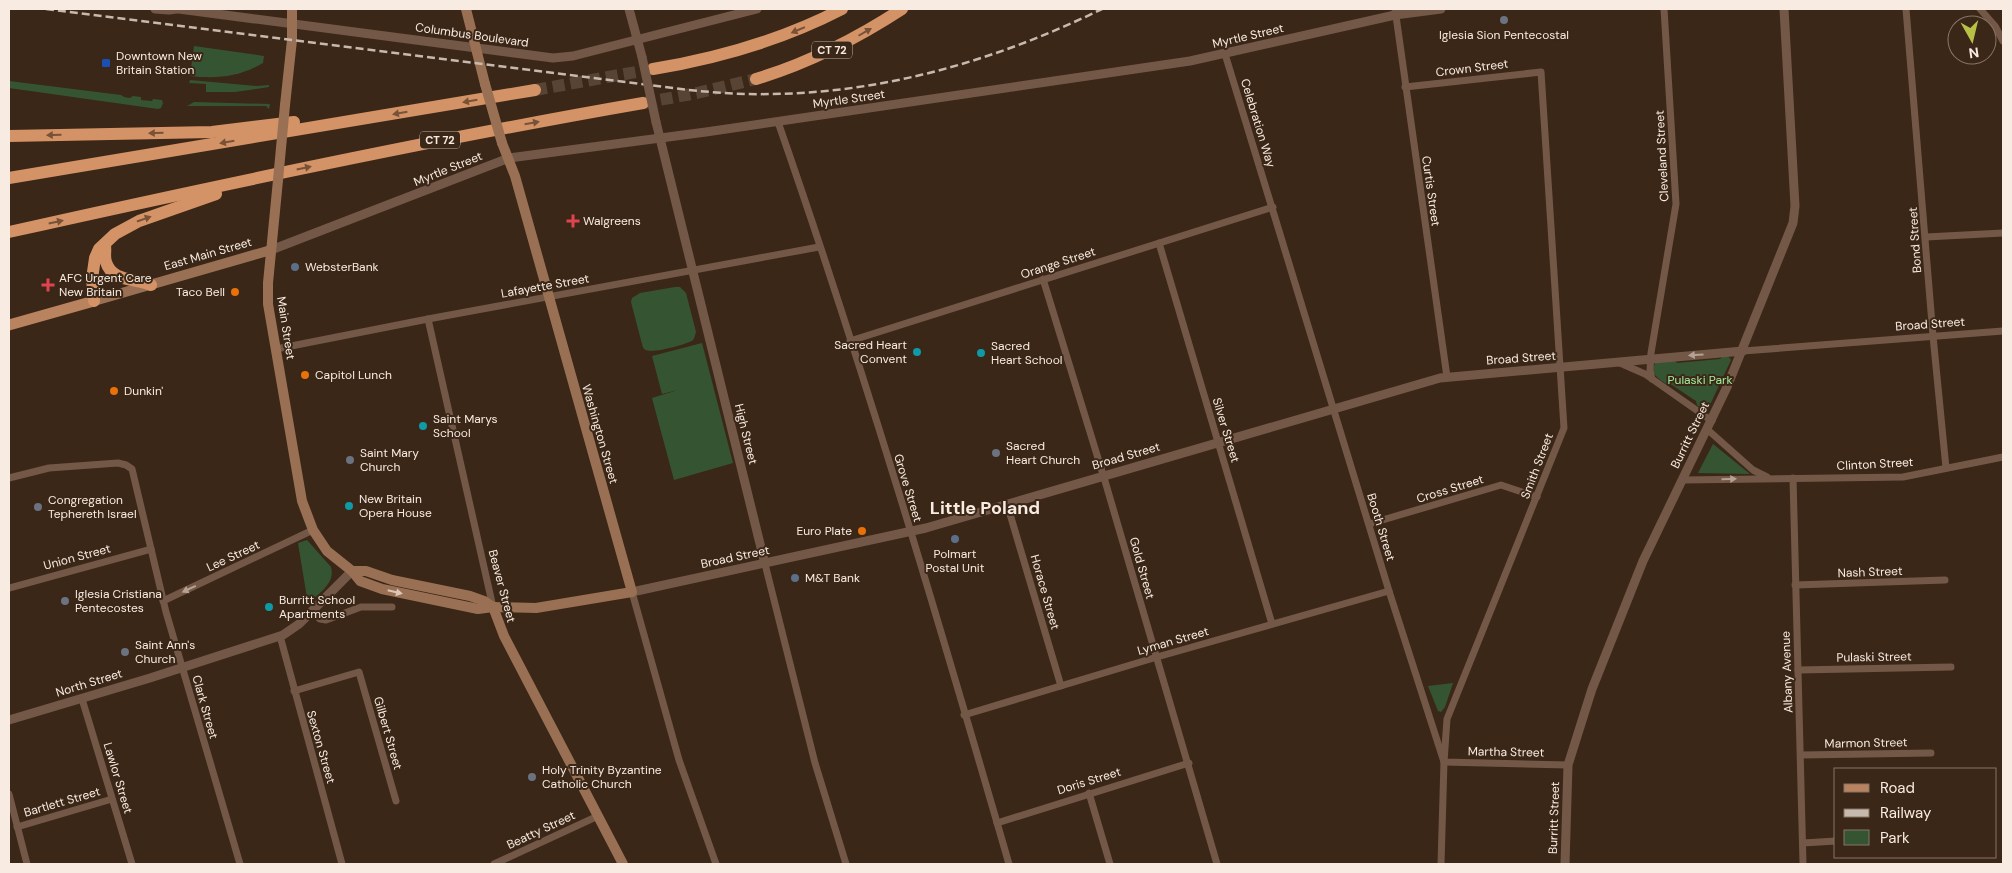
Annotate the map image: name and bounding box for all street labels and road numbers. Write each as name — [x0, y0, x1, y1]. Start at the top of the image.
street label: Columbus Boulevard — [414, 19, 530, 51]
street label: Myrtle Street — [1211, 20, 1285, 52]
road number: CT 72 — [812, 42, 852, 58]
street label: Crown Street — [1435, 56, 1509, 80]
street label: Celebration Way — [1237, 77, 1279, 170]
street label: Myrtle Street — [812, 86, 886, 112]
street label: Cleveland Street — [1652, 110, 1672, 202]
road number: CT 72 — [420, 132, 460, 148]
street label: Myrtle Street — [411, 148, 485, 190]
street label: Curtis Street — [1418, 155, 1444, 227]
street label: Bond Street — [1905, 206, 1925, 273]
street label: East Main Street — [162, 234, 254, 274]
street label: Orange Street — [1019, 243, 1098, 283]
street label: Lafayette Street — [500, 270, 591, 302]
street label: Main Street — [273, 295, 299, 361]
street label: Broad Street — [1895, 314, 1966, 334]
street label: Broad Street — [1486, 348, 1557, 368]
street label: Washington Street — [578, 382, 622, 486]
street label: Silver Street — [1209, 396, 1244, 465]
street label: Burritt Street — [1667, 399, 1713, 471]
street label: High Street — [731, 402, 761, 466]
street label: Smith Street — [1517, 430, 1557, 501]
street label: Broad Street — [1090, 439, 1162, 473]
street label: Grove Street — [890, 452, 926, 524]
street label: Clinton Street — [1836, 454, 1914, 474]
street label: Cross Street — [1415, 471, 1486, 507]
street label: Booth Street — [1363, 491, 1399, 563]
street label: Gold Street — [1126, 535, 1159, 601]
street label: Lee Street — [204, 537, 262, 575]
street label: Union Street — [42, 540, 113, 574]
street label: Broad Street — [699, 542, 771, 572]
street label: Beaver Street — [485, 548, 519, 624]
street label: Horace Street — [1027, 553, 1063, 632]
street label: Nash Street — [1837, 563, 1903, 581]
street label: Lyman Street — [1135, 623, 1211, 659]
street label: Albany Avenue — [1778, 631, 1796, 713]
street label: Pulaski Street — [1836, 648, 1912, 666]
street label: North Street — [54, 665, 124, 701]
street label: Clark Street — [188, 673, 222, 741]
street label: Gilbert Street — [370, 695, 406, 772]
street label: Sexton Street — [303, 709, 339, 786]
street label: Marmon Street — [1824, 734, 1908, 752]
street label: Lawlor Street — [100, 741, 136, 816]
street label: Martha Street — [1468, 743, 1545, 761]
street label: Doris Street — [1055, 764, 1123, 798]
street label: Burritt Street — [1545, 781, 1563, 854]
street label: Bartlett Street — [22, 783, 102, 821]
street label: Beatty Street — [504, 807, 578, 853]

